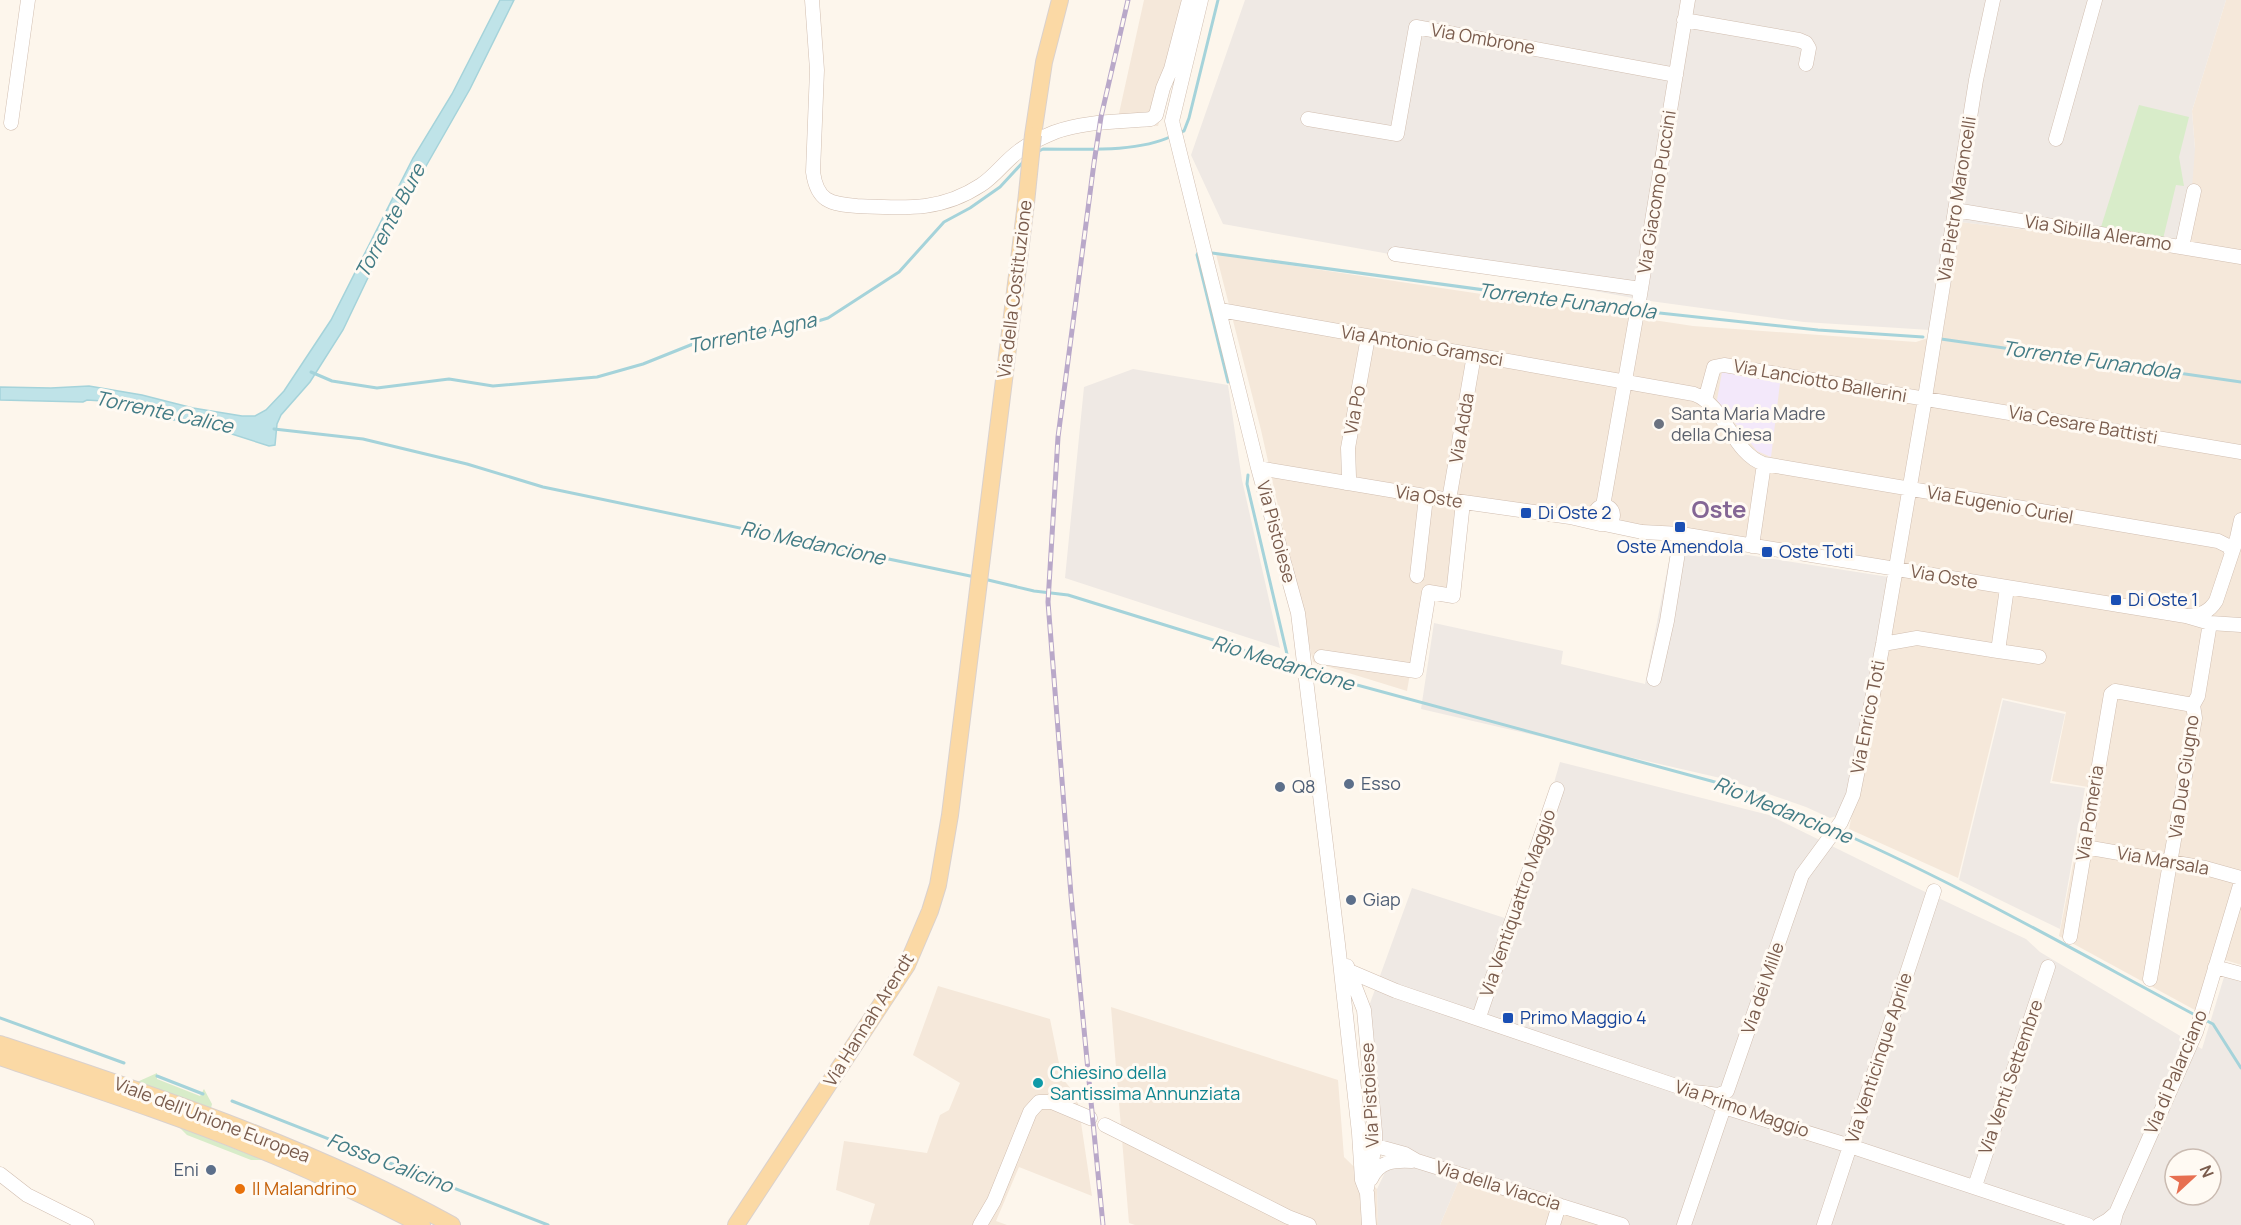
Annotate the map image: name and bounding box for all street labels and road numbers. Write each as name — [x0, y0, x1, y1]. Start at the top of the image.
street label: Via Ombrone — [1429, 17, 1537, 59]
street label: Via Giacomo Puccini — [1631, 108, 1681, 275]
street label: Via Pietro Maroncelli — [1931, 114, 1981, 283]
street label: Via della Costituzione — [991, 198, 1037, 379]
street label: Via Sibilla Aleramo — [2023, 209, 2173, 255]
street label: Via Antonio Gramsci — [1339, 319, 1505, 371]
street label: Via Lanciotto Ballerini — [1732, 353, 1909, 407]
street label: Via Po — [1338, 383, 1370, 436]
street label: Via Adda — [1443, 391, 1479, 465]
street label: Via Cesare Battisti — [2007, 399, 2160, 449]
street label: Via Pistoiese — [1252, 478, 1302, 586]
street label: Via Oste — [1394, 479, 1465, 513]
street label: Via Eugenio Curiel — [1925, 479, 2075, 529]
street label: Via Oste — [1909, 558, 1980, 594]
street label: Via Enrico Toti — [1844, 658, 1890, 776]
street label: Via Due Giugno — [2162, 713, 2204, 840]
street label: Via Pomeria — [2070, 763, 2108, 862]
street label: Via Ventiquattro Maggio — [1474, 806, 1560, 1000]
street label: Via Marsala — [2115, 840, 2211, 880]
street label: Via dei Mille — [1735, 939, 1789, 1037]
street label: Via Hannah Arendt — [817, 948, 919, 1091]
street label: Via Venticinque Aprile — [1839, 969, 1917, 1146]
street label: Via Venti Settembre — [1972, 996, 2048, 1157]
street label: Via di Palarciano — [2138, 1006, 2212, 1137]
street label: Via Pistoiese — [1354, 1042, 1384, 1148]
street label: Viale dell'Unione Europea — [111, 1071, 314, 1167]
street label: Via Primo Maggio — [1672, 1074, 1813, 1142]
street label: Via della Viaccia — [1433, 1155, 1564, 1215]

